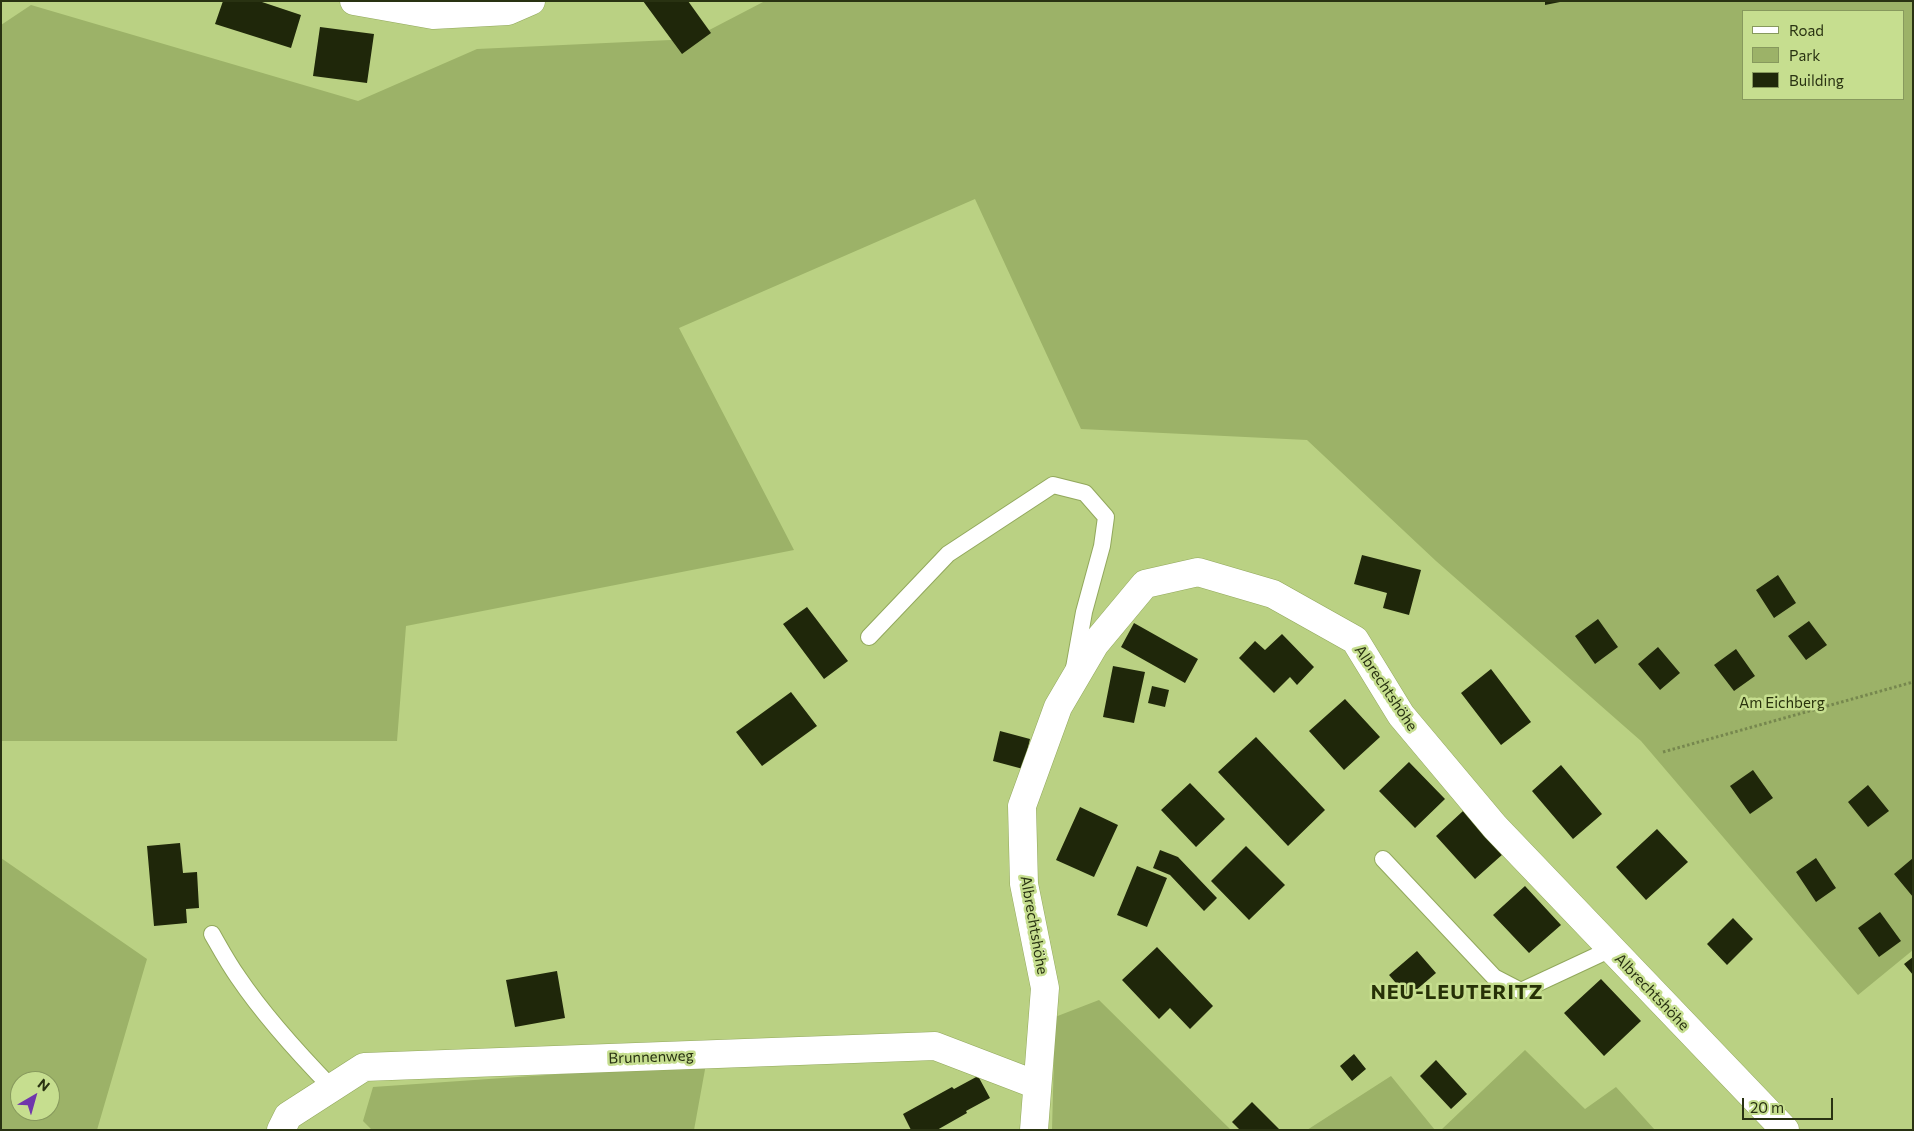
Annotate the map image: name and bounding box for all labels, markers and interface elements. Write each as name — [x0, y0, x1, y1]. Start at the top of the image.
legend — [1742, 10, 1904, 100]
text: Road — [1789, 21, 1824, 39]
text: Park — [1789, 46, 1820, 64]
text: Building — [1789, 71, 1844, 89]
street label: Albrechtshöhe — [1351, 642, 1421, 734]
park label: Am Eichberg — [1739, 694, 1825, 712]
street label: Albrechtshöhe — [1016, 874, 1052, 976]
street label: Albrechtshöhe — [1611, 950, 1693, 1034]
district label: NEU-LEUTERITZ — [1369, 980, 1545, 1004]
street label: Brunnenweg — [608, 1047, 694, 1067]
north arrow — [10, 1071, 60, 1121]
text: N — [35, 1075, 53, 1095]
scale bar — [1744, 1088, 1835, 1120]
text: 20 m — [1750, 1098, 1784, 1116]

